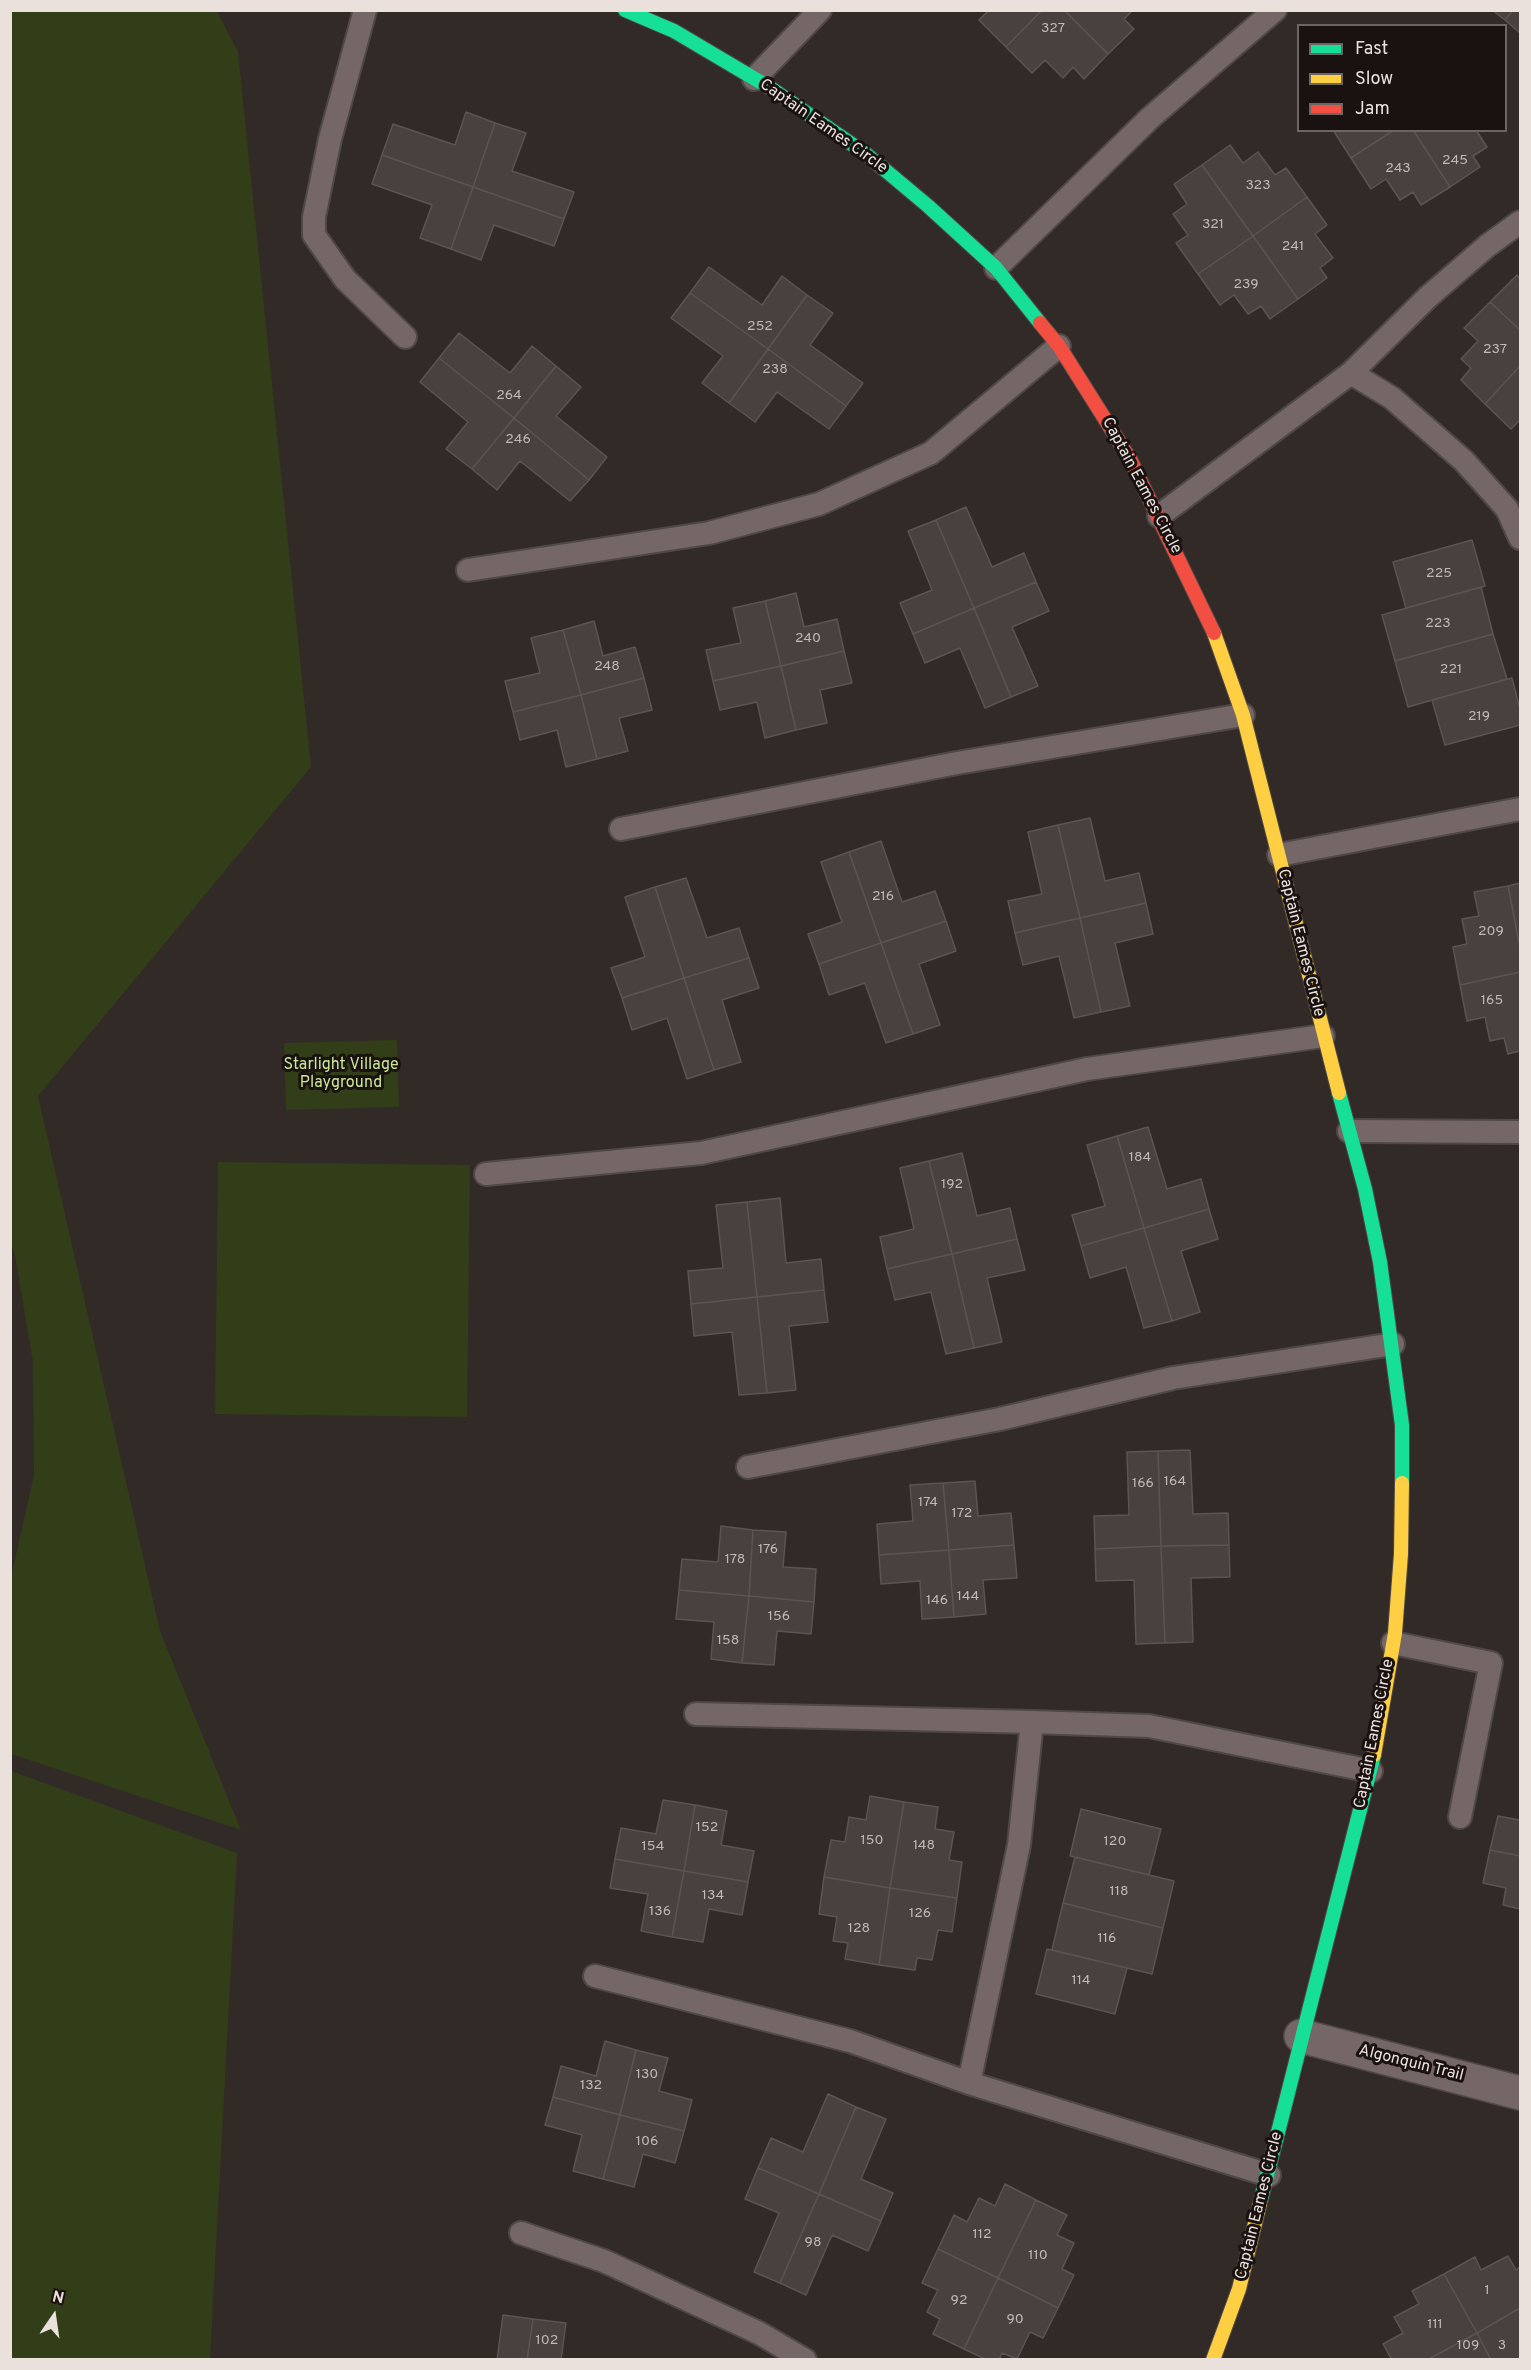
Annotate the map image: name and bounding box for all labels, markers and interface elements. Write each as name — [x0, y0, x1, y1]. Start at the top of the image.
house number: 327 — [1041, 21, 1065, 37]
legend — [1297, 24, 1507, 132]
text: Fast — [1355, 38, 1388, 61]
text: Slow — [1355, 68, 1393, 91]
street label: Captain Eames Circle — [755, 76, 891, 178]
text: Jam — [1355, 98, 1390, 121]
house number: 245 — [1442, 153, 1468, 169]
house number: 243 — [1385, 161, 1411, 177]
house number: 323 — [1245, 178, 1271, 194]
house number: 321 — [1202, 217, 1224, 233]
house number: 241 — [1282, 239, 1304, 255]
house number: 239 — [1233, 277, 1259, 293]
house number: 252 — [747, 319, 773, 335]
house number: 237 — [1483, 342, 1507, 358]
house number: 238 — [762, 362, 788, 378]
house number: 264 — [496, 388, 522, 404]
street label: Captain Eames Circle — [1097, 415, 1185, 557]
house number: 246 — [505, 432, 531, 448]
house number: 225 — [1426, 566, 1452, 582]
house number: 223 — [1425, 616, 1451, 632]
house number: 240 — [795, 631, 821, 647]
house number: 248 — [594, 659, 620, 675]
house number: 221 — [1440, 662, 1462, 678]
house number: 219 — [1468, 709, 1490, 725]
street label: Captain Eames Circle — [1272, 867, 1328, 1019]
house number: 216 — [872, 889, 894, 905]
house number: 209 — [1478, 924, 1504, 940]
house number: 165 — [1481, 993, 1503, 1009]
park label: Starlight Village Playground — [284, 1056, 398, 1094]
house number: 184 — [1129, 1150, 1151, 1166]
house number: 192 — [941, 1177, 963, 1193]
house number: 164 — [1164, 1474, 1186, 1490]
house number: 166 — [1132, 1476, 1154, 1492]
house number: 174 — [918, 1495, 938, 1511]
house number: 172 — [952, 1506, 972, 1522]
house number: 176 — [758, 1542, 778, 1558]
house number: 178 — [725, 1552, 745, 1568]
house number: 144 — [957, 1589, 979, 1605]
house number: 146 — [926, 1593, 948, 1609]
house number: 156 — [768, 1609, 790, 1625]
house number: 158 — [717, 1633, 739, 1649]
street label: Captain Eames Circle — [1351, 1658, 1399, 1810]
house number: 152 — [696, 1820, 718, 1836]
house number: 150 — [861, 1833, 883, 1849]
house number: 120 — [1104, 1834, 1126, 1850]
house number: 148 — [913, 1838, 935, 1854]
house number: 154 — [642, 1839, 664, 1855]
house number: 118 — [1110, 1884, 1128, 1900]
house number: 134 — [702, 1888, 724, 1904]
house number: 136 — [649, 1904, 671, 1920]
house number: 126 — [909, 1906, 931, 1922]
house number: 128 — [848, 1921, 870, 1937]
house number: 116 — [1098, 1931, 1116, 1947]
house number: 114 — [1072, 1973, 1090, 1989]
street label: Algonquin Trail — [1357, 2042, 1465, 2086]
house number: 130 — [636, 2067, 658, 2083]
house number: 132 — [580, 2078, 602, 2094]
street label: Captain Eames Circle — [1232, 2130, 1288, 2282]
house number: 106 — [636, 2134, 658, 2150]
house number: 112 — [972, 2227, 992, 2243]
house number: 98 — [805, 2235, 821, 2251]
house number: 110 — [1028, 2248, 1048, 2264]
house number: 1 — [1484, 2283, 1490, 2299]
north arrow — [24, 2286, 84, 2346]
text: N — [50, 2287, 66, 2309]
house number: 92 — [951, 2293, 967, 2309]
house number: 90 — [1006, 2312, 1024, 2328]
house number: 111 — [1427, 2317, 1443, 2333]
house number: 102 — [536, 2333, 558, 2349]
house number: 109 — [1457, 2338, 1479, 2354]
house number: 3 — [1498, 2338, 1506, 2354]

